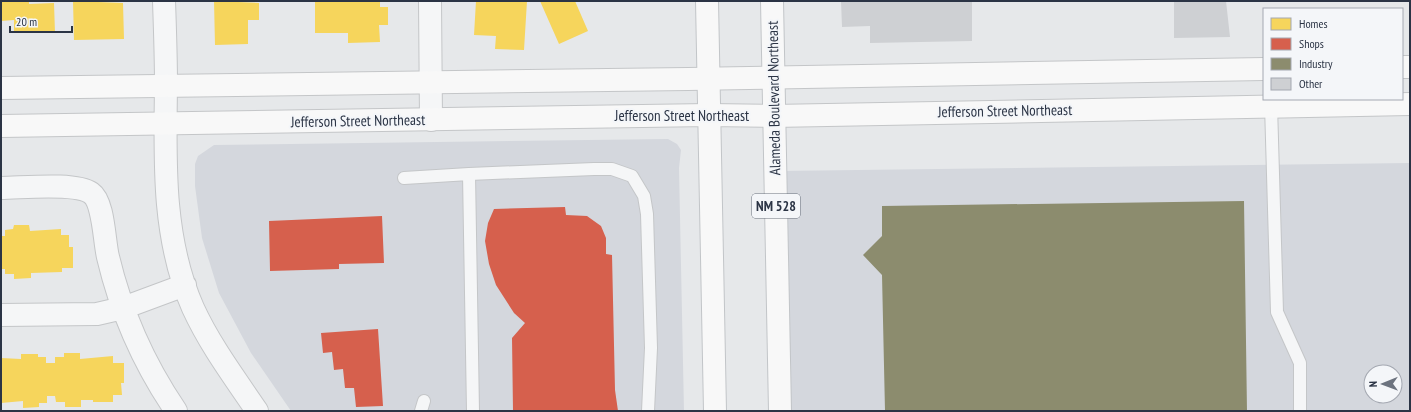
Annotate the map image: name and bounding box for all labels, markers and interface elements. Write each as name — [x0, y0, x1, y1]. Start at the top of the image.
scale bar — [10, 8, 72, 34]
legend — [1263, 8, 1403, 100]
text: 20 m — [16, 14, 37, 29]
text: Homes — [1299, 16, 1327, 31]
street label: Alameda Boulevard Northeast — [763, 21, 784, 175]
text: Shops — [1299, 36, 1324, 51]
text: Industry — [1299, 56, 1333, 71]
text: Other — [1299, 76, 1323, 91]
street label: Jefferson Street Northeast — [937, 100, 1072, 121]
street label: Jefferson Street Northeast — [614, 106, 749, 125]
street label: Jefferson Street Northeast — [290, 110, 425, 131]
road number: NM 528 — [752, 194, 800, 218]
north arrow — [1363, 364, 1403, 404]
text: N — [1366, 381, 1380, 387]

